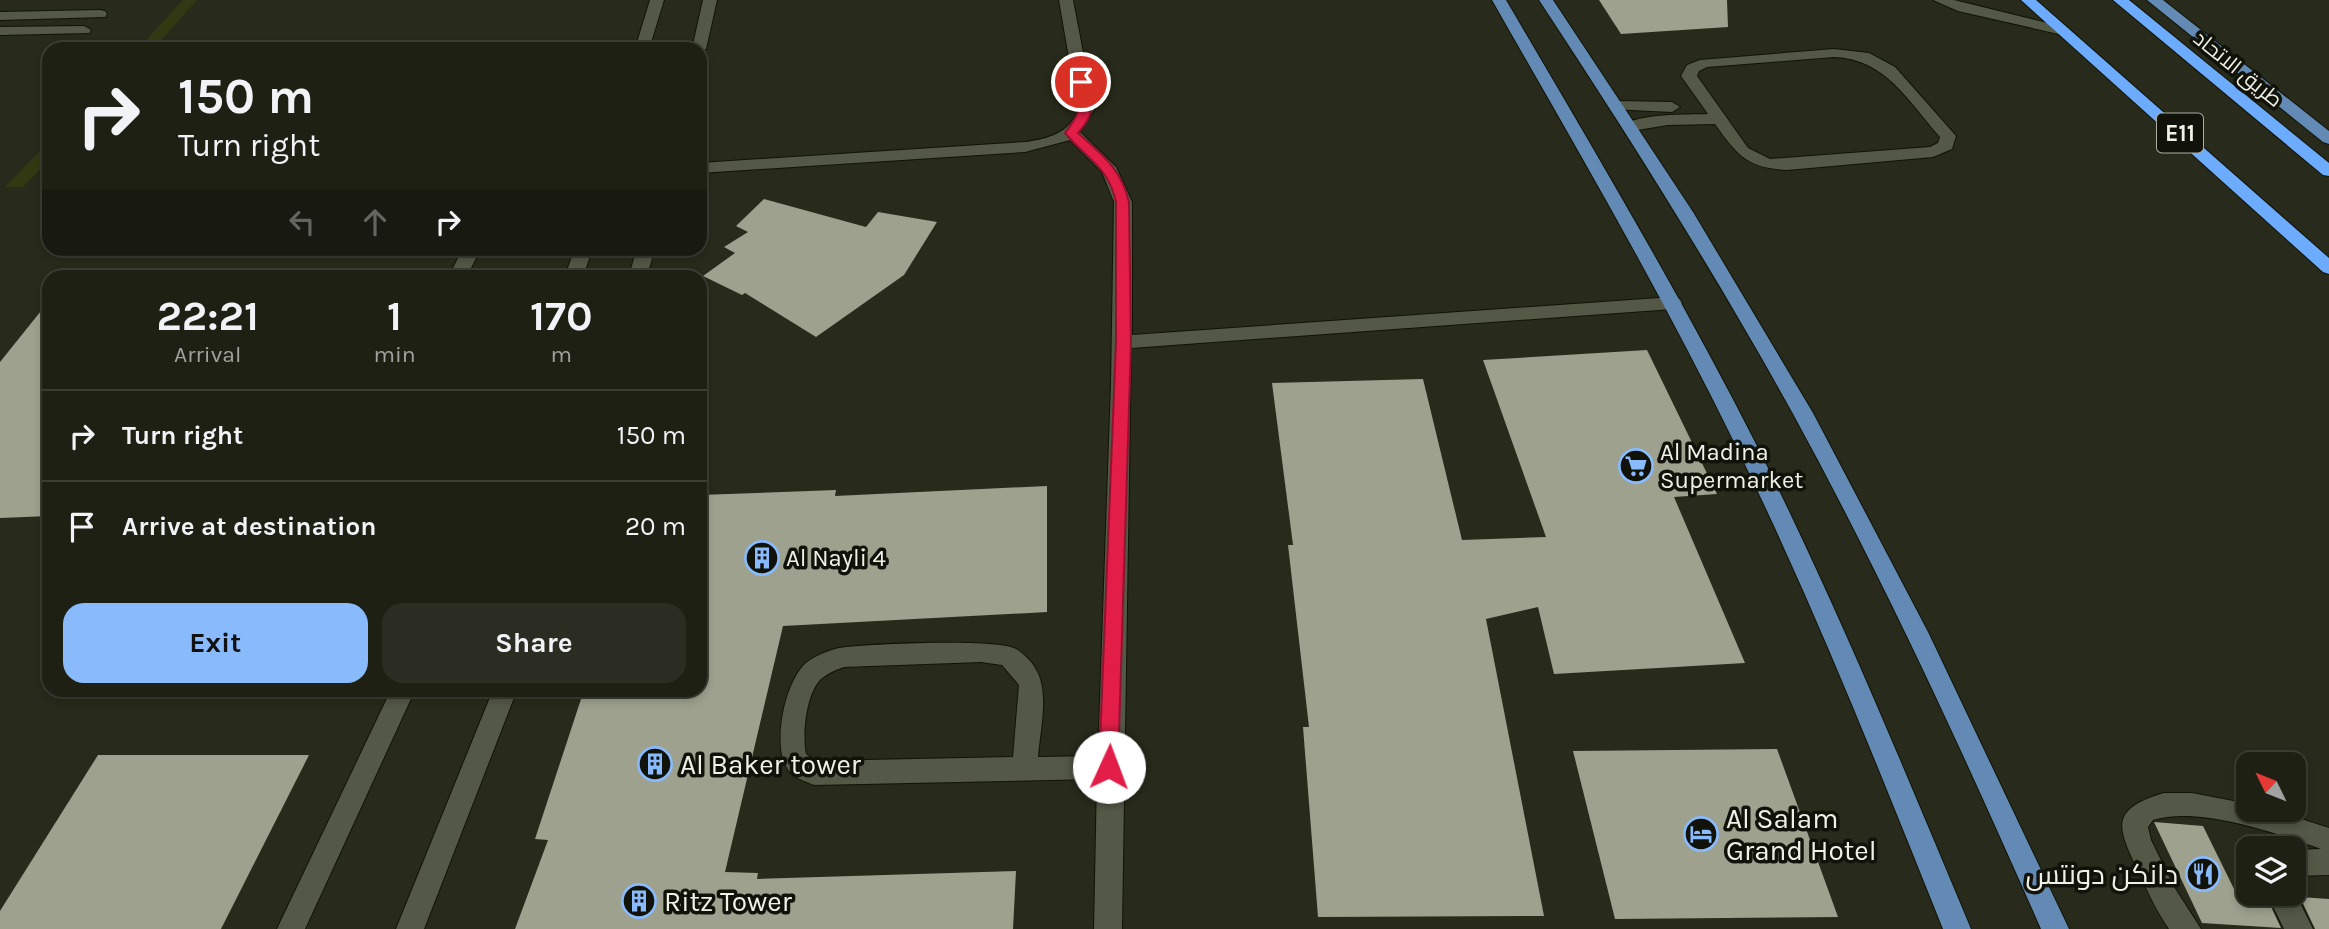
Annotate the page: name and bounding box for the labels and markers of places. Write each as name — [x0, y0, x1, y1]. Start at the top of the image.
pin — [1051, 52, 1111, 112]
place label: Al Madina Supermarket — [1660, 438, 1803, 494]
supermarket icon: Al Madina Supermarket — [1617, 447, 1655, 485]
building icon: Al Nayli 4 — [743, 539, 781, 577]
place label: Al Nayli 4 — [786, 544, 886, 572]
building icon: Al Baker tower — [636, 745, 674, 783]
place label: Al Baker tower — [680, 748, 862, 781]
place label: Al Salam Grand Hotel — [1726, 802, 1876, 867]
hotel icon: Al Salam Grand Hotel — [1682, 815, 1720, 853]
restaurant icon: دانكن دونتس — [2184, 855, 2222, 893]
place label: دانكن دونتس — [2025, 858, 2178, 891]
building icon: Ritz Tower — [620, 882, 658, 920]
place label: Ritz Tower — [664, 885, 793, 918]

